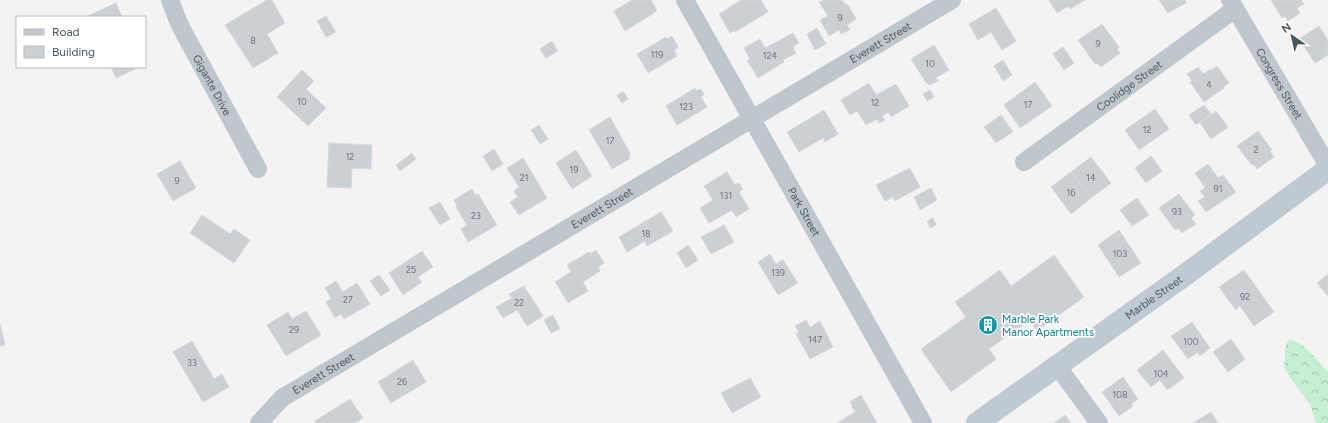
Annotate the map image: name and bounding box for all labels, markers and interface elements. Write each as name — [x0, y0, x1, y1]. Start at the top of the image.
house number: 9 — [837, 12, 843, 23]
legend — [16, 16, 146, 68]
north arrow — [1272, 16, 1312, 56]
street label: Everett Street — [847, 20, 914, 66]
text: N — [1280, 20, 1294, 36]
text: Road — [52, 25, 80, 39]
house number: 8 — [250, 35, 256, 46]
house number: 9 — [1095, 38, 1101, 49]
text: Building — [52, 45, 95, 59]
street label: Congress Street — [1253, 46, 1305, 122]
house number: 119 — [651, 49, 663, 60]
house number: 124 — [763, 50, 778, 61]
street label: Gigante Drive — [190, 52, 234, 118]
house number: 10 — [925, 58, 935, 69]
street label: Coolidge Street — [1094, 58, 1165, 114]
house number: 4 — [1206, 79, 1212, 90]
house number: 10 — [297, 96, 307, 107]
house number: 12 — [871, 97, 879, 108]
house number: 17 — [1024, 99, 1032, 110]
house number: 123 — [679, 101, 693, 112]
house number: 12 — [1143, 124, 1151, 135]
house number: 17 — [606, 135, 614, 146]
house number: 2 — [1253, 144, 1259, 155]
house number: 12 — [346, 151, 354, 162]
house number: 19 — [570, 164, 578, 175]
house number: 21 — [520, 172, 528, 183]
house number: 14 — [1086, 172, 1096, 183]
house number: 9 — [174, 175, 180, 186]
house number: 91 — [1214, 183, 1222, 194]
street label: Everett Street — [569, 185, 635, 232]
street label: Park Street — [785, 185, 823, 239]
house number: 16 — [1067, 187, 1075, 198]
house number: 131 — [720, 190, 732, 201]
house number: 93 — [1172, 206, 1182, 217]
house number: 23 — [471, 210, 481, 221]
house number: 18 — [641, 228, 651, 239]
house number: 103 — [1113, 248, 1127, 259]
house number: 25 — [406, 264, 416, 275]
house number: 139 — [771, 267, 785, 278]
street label: Marble Street — [1123, 273, 1185, 322]
house number: 92 — [1240, 291, 1250, 302]
house number: 27 — [343, 294, 353, 305]
house number: 22 — [514, 297, 524, 308]
place label: Marble Park Manor Apartments — [1002, 313, 1094, 339]
building icon: Marble Park Manor Apartments — [977, 314, 999, 336]
house number: 29 — [289, 324, 299, 335]
house number: 147 — [808, 334, 822, 345]
house number: 100 — [1183, 336, 1199, 347]
street label: Everett Street — [290, 350, 357, 397]
house number: 33 — [187, 357, 197, 368]
house number: 104 — [1153, 368, 1169, 379]
house number: 26 — [397, 376, 407, 387]
house number: 108 — [1112, 389, 1128, 400]

